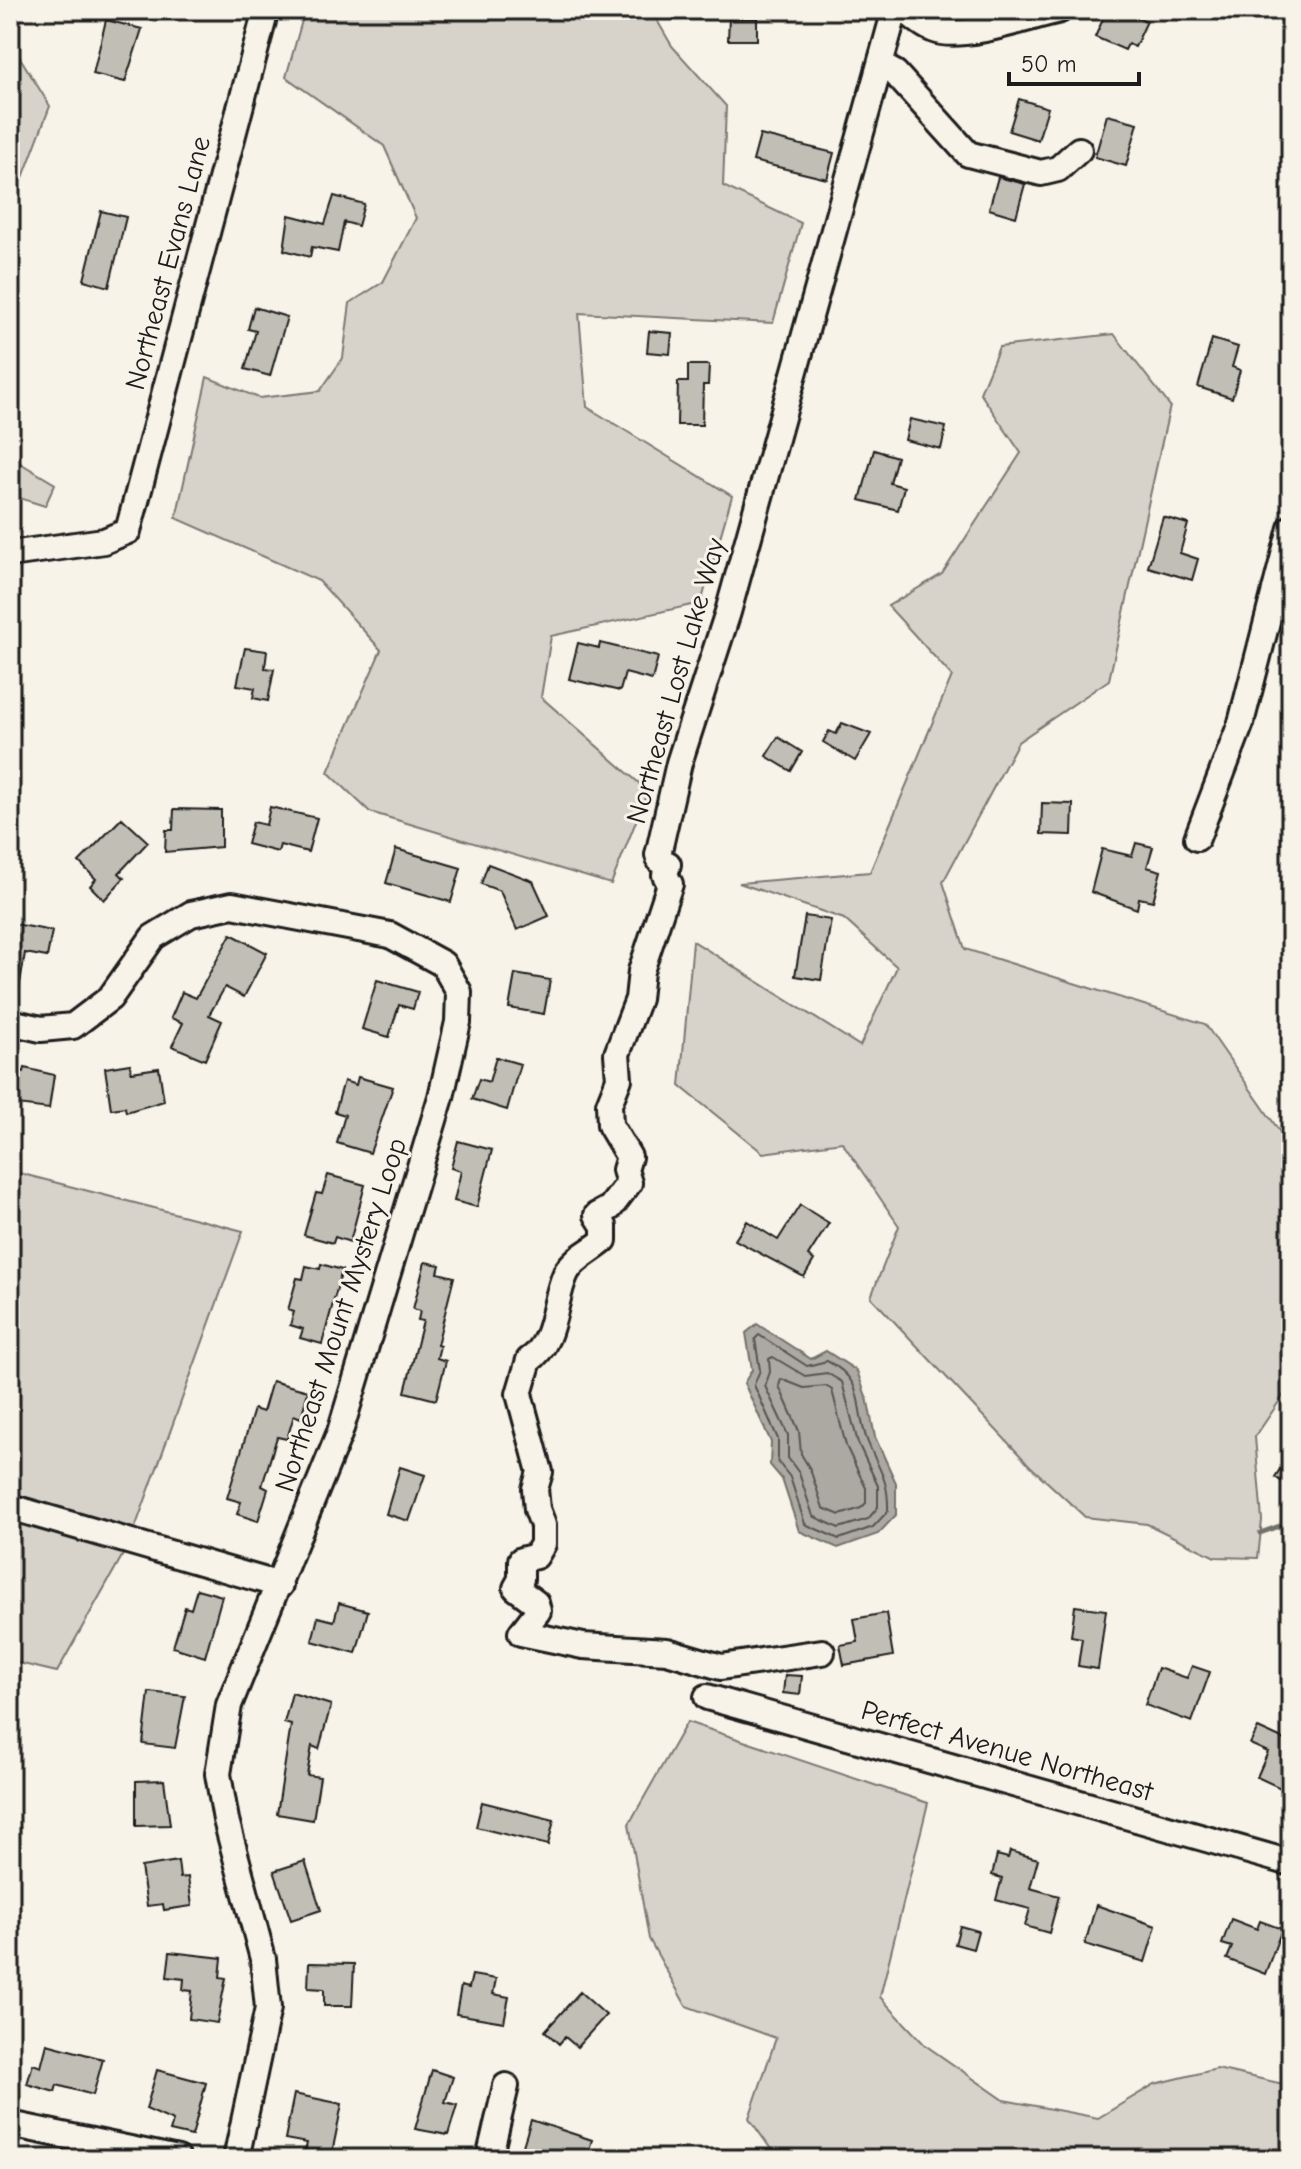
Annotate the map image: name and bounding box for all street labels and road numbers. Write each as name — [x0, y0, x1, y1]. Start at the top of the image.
street label: Northeast Evans Lane — [119, 133, 217, 393]
street label: Northeast Lost Lake Way — [620, 534, 732, 828]
street label: Northeast Mount Mystery Loop — [269, 1134, 413, 1496]
street label: Perfect Avenue Northeast — [857, 1694, 1157, 1808]

